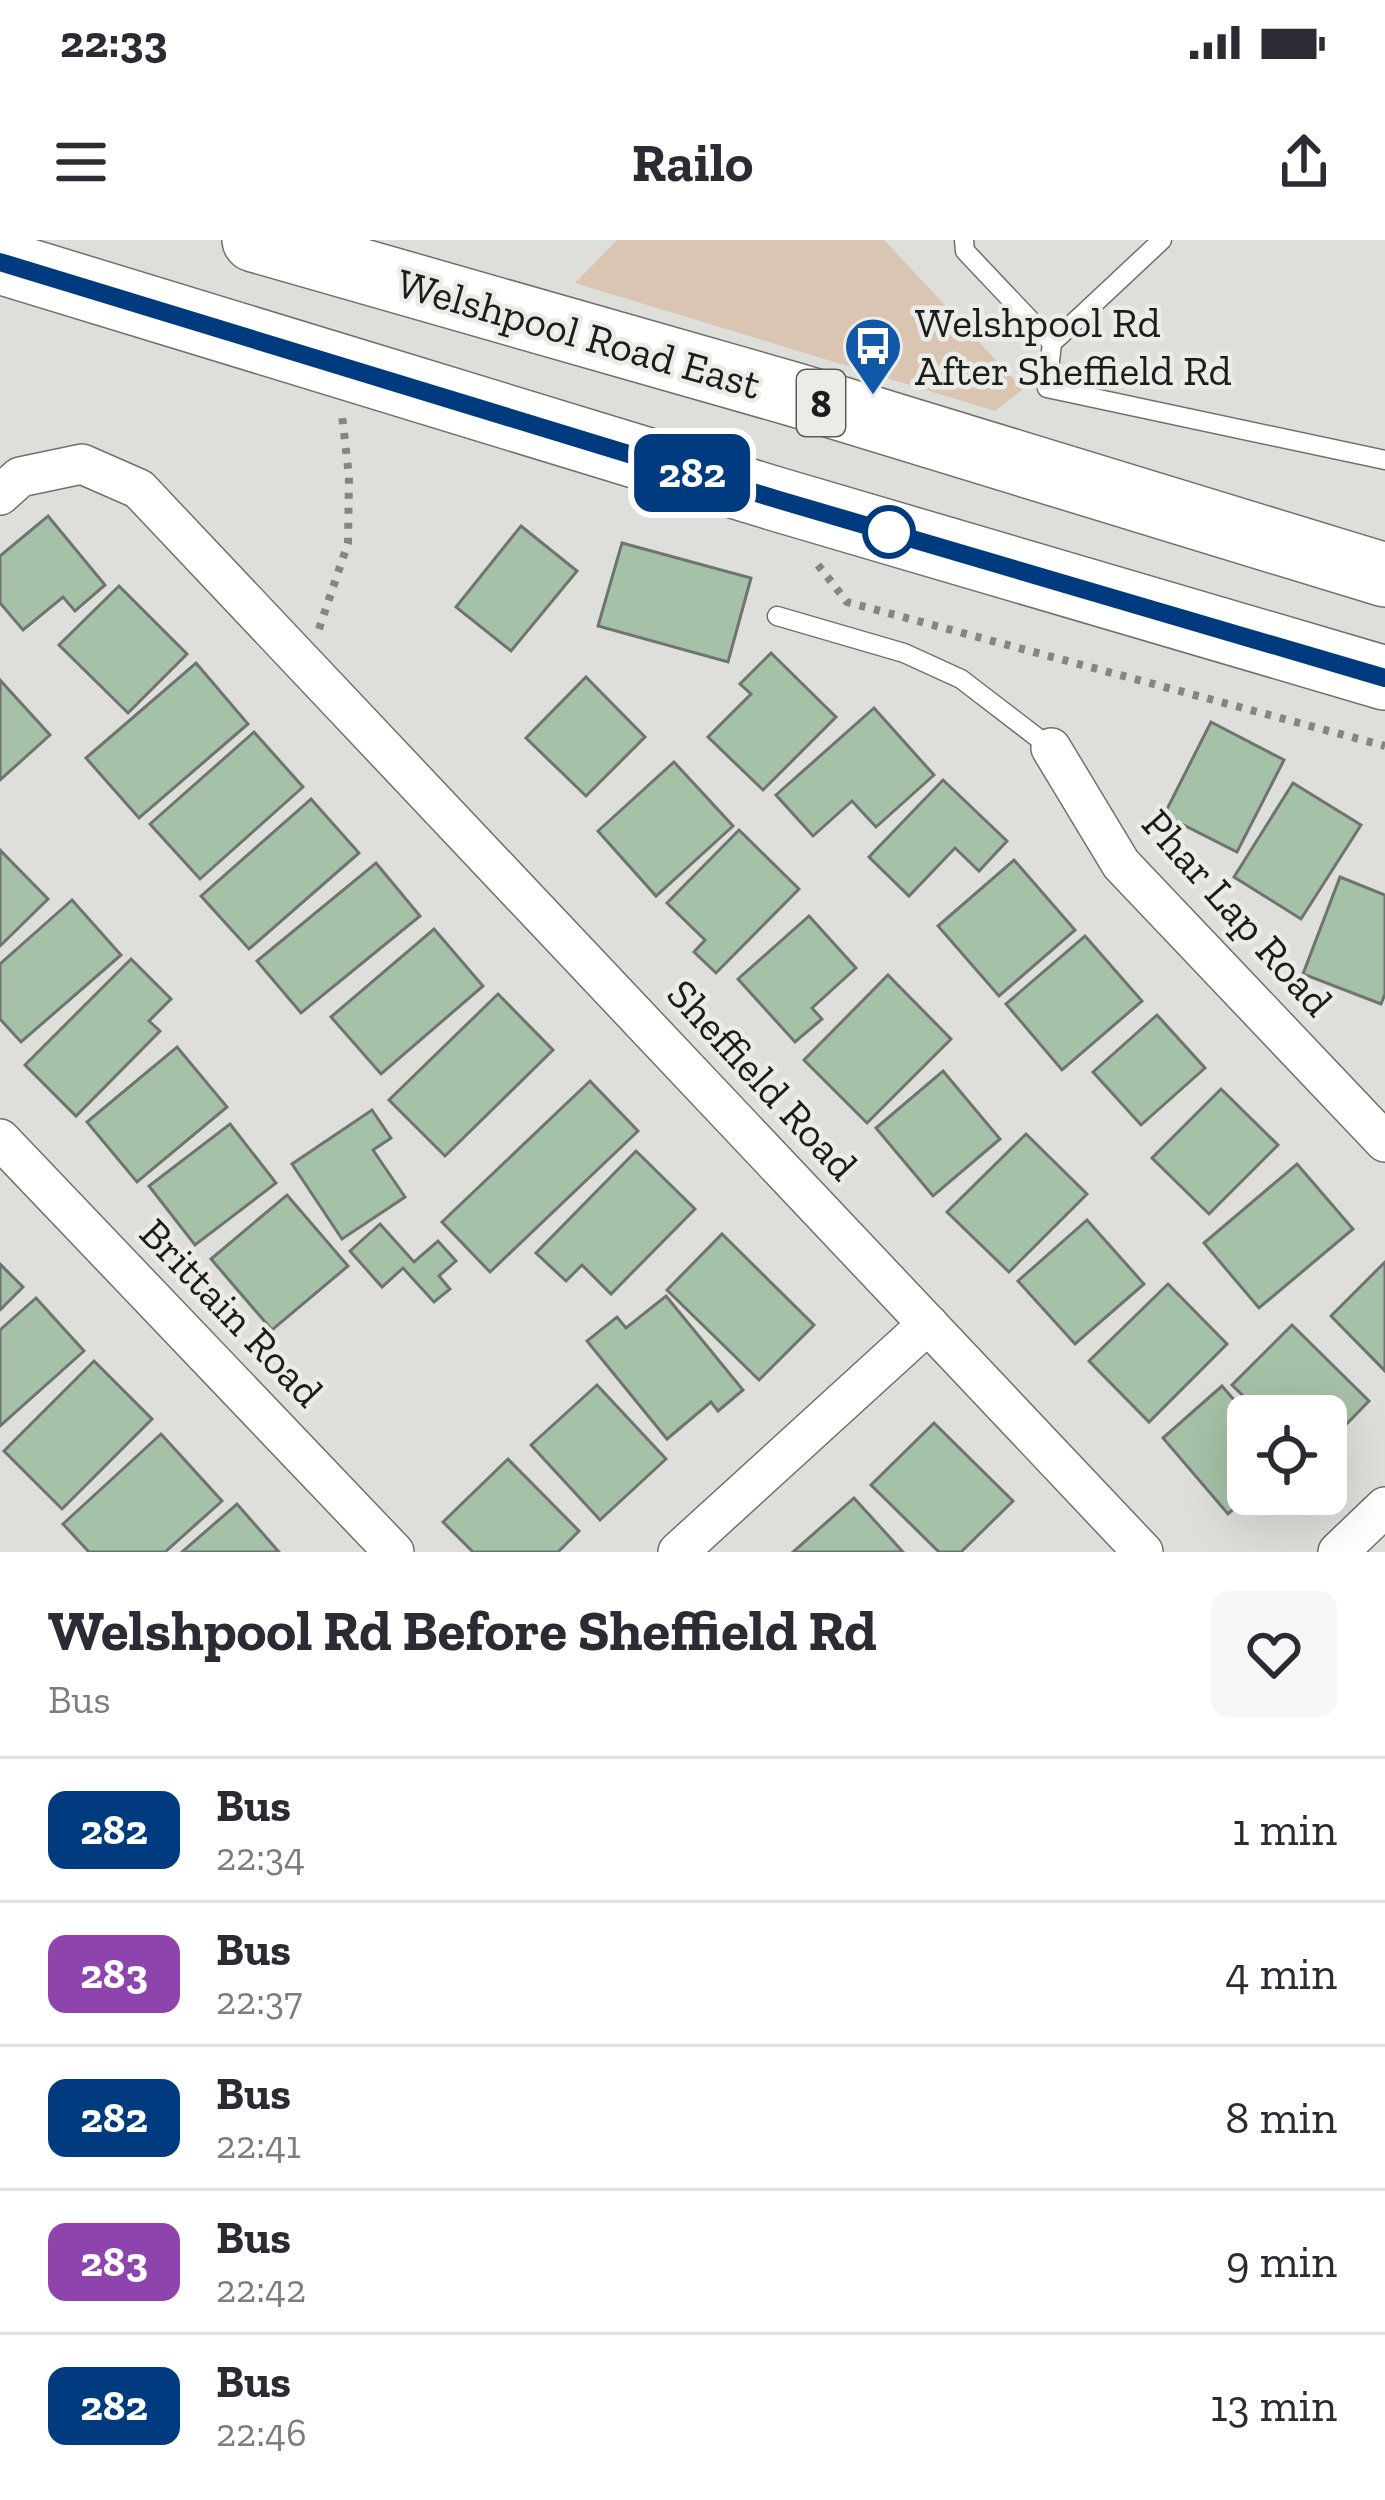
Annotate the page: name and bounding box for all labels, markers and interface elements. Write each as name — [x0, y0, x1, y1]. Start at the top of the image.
text: 22:33 — [60, 15, 167, 69]
icon: menu — [48, 129, 114, 195]
icon: share — [1271, 129, 1337, 195]
text: Railo — [632, 130, 753, 195]
street label: Welshpool Road East — [391, 257, 767, 410]
place label: Welshpool Rd After Sheffield Rd — [915, 297, 1232, 396]
bus stop icon: Welshpool Rd After Sheffield Rd — [842, 315, 904, 397]
road number: 8 — [797, 370, 845, 436]
line badge: 282 — [623, 434, 761, 512]
text: 282 — [658, 447, 726, 498]
unlabelled marker — [864, 507, 914, 557]
street label: Phar Lap Road — [1132, 798, 1344, 1026]
street label: Sheffield Road — [657, 968, 869, 1190]
street label: Brittain Road — [129, 1208, 334, 1417]
map controls — [1227, 1395, 1347, 1515]
button: locate — [1227, 1395, 1347, 1515]
button: heart — [1211, 1591, 1337, 1717]
text: Welshpool Rd Before Sheffield Rd — [48, 1596, 877, 1665]
text: Bus — [48, 1676, 111, 1723]
text: Bus — [216, 1779, 291, 1833]
text: 1 min — [1232, 1803, 1337, 1857]
text: 282 — [80, 1804, 148, 1855]
text: 22:34 — [216, 1833, 305, 1880]
text: Bus — [216, 1923, 291, 1977]
text: 4 min — [1225, 1947, 1337, 2001]
text: 283 — [80, 1948, 148, 1999]
text: 22:37 — [216, 1977, 302, 2024]
text: Bus — [216, 2067, 291, 2121]
text: 8 min — [1225, 2091, 1337, 2145]
text: 282 — [80, 2092, 148, 2143]
text: 22:41 — [216, 2121, 301, 2168]
text: Bus — [216, 2211, 291, 2265]
text: 9 min — [1226, 2235, 1337, 2289]
text: 283 — [80, 2236, 148, 2287]
text: 22:42 — [216, 2265, 306, 2312]
text: Bus — [216, 2355, 291, 2409]
text: 13 min — [1210, 2379, 1337, 2433]
text: 282 — [80, 2380, 148, 2431]
text: 22:46 — [216, 2409, 307, 2456]

